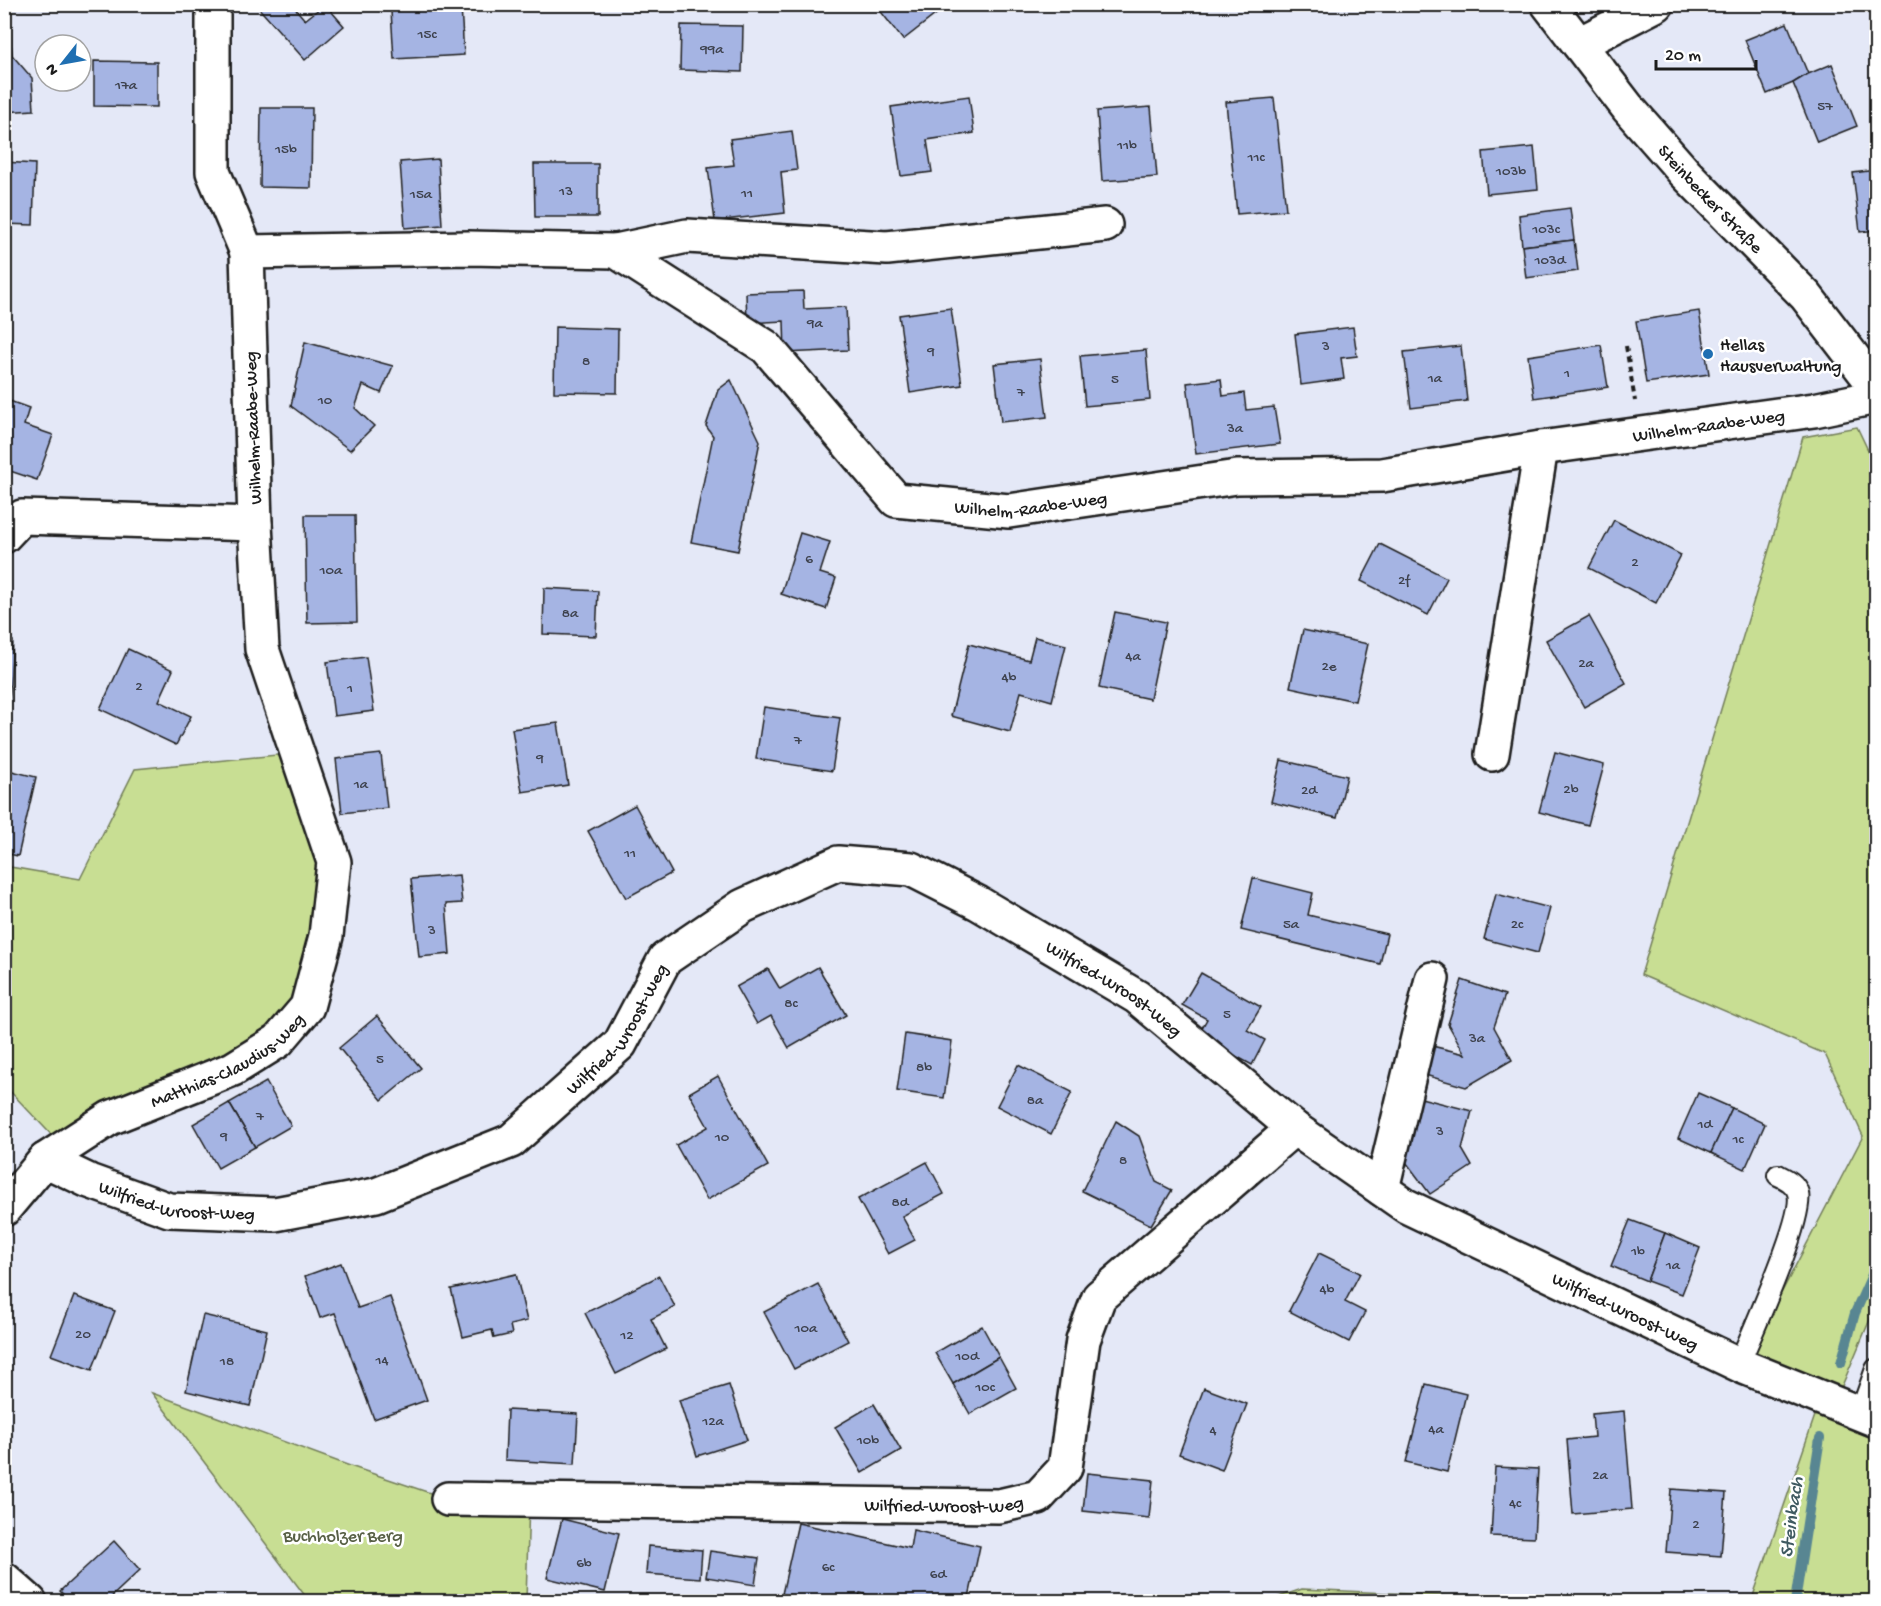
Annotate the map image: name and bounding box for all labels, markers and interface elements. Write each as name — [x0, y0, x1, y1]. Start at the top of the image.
house number: 15c — [416, 26, 437, 44]
north arrow — [33, 33, 93, 93]
scale bar — [1656, 33, 1756, 71]
house number: 99a — [699, 41, 724, 59]
text: 20 m — [1665, 46, 1701, 67]
text: N — [42, 59, 64, 78]
house number: 17a — [114, 77, 138, 95]
house number: 57 — [1817, 98, 1834, 116]
house number: 11b — [1116, 137, 1137, 155]
house number: 15b — [274, 141, 297, 159]
street label: Steinbecker Straße — [1652, 141, 1767, 259]
house number: 11c — [1246, 149, 1266, 167]
house number: 103b — [1495, 163, 1526, 181]
house number: 13 — [558, 183, 573, 201]
house number: 11 — [740, 185, 753, 203]
house number: 15a — [409, 186, 433, 204]
house number: 103c — [1531, 221, 1561, 239]
house number: 103d — [1533, 252, 1567, 270]
house number: 9a — [806, 315, 824, 333]
place label: Hellas Hausverwaltung — [1720, 336, 1841, 378]
house number: 3 — [1321, 338, 1330, 356]
house number: 9 — [926, 343, 935, 361]
marker: Hellas Hausverwaltung — [1701, 347, 1715, 361]
street label: Wilhelm-Raabe-Weg — [241, 351, 268, 505]
house number: 8 — [582, 353, 590, 371]
house number: 1 — [1563, 365, 1570, 383]
house number: 1a — [1427, 370, 1443, 388]
house number: 5 — [1111, 371, 1119, 389]
house number: 7 — [1016, 384, 1026, 402]
house number: 10 — [317, 392, 333, 410]
street label: Wilhelm-Raabe-Weg — [1632, 406, 1786, 448]
house number: 3a — [1226, 420, 1244, 438]
street label: Wilhelm-Raabe-Weg — [953, 489, 1109, 524]
house number: 6 — [805, 551, 813, 569]
house number: 2 — [1631, 554, 1639, 572]
house number: 10a — [319, 562, 343, 580]
house number: 2f — [1398, 572, 1411, 590]
house number: 8a — [562, 605, 579, 623]
house number: 4a — [1125, 648, 1141, 666]
house number: 2a — [1578, 655, 1595, 673]
house number: 2e — [1321, 658, 1337, 676]
house number: 4b — [1001, 669, 1017, 687]
house number: 2 — [135, 678, 143, 696]
house number: 1 — [346, 680, 353, 698]
house number: 7 — [793, 732, 803, 750]
house number: 9 — [535, 750, 544, 768]
house number: 1a — [353, 776, 369, 794]
house number: 2b — [1563, 781, 1579, 799]
house number: 2d — [1301, 782, 1318, 800]
house number: 11 — [623, 845, 636, 863]
house number: 5a — [1283, 916, 1300, 934]
house number: 2c — [1511, 916, 1524, 934]
house number: 3 — [427, 922, 436, 940]
street label: Wilfried-Wroost-Weg — [1041, 937, 1185, 1043]
street label: Wilfried-Wroost-Weg — [563, 961, 673, 1100]
house number: 8c — [784, 995, 799, 1013]
house number: 5 — [1223, 1006, 1231, 1024]
street label: Matthias-Claudius-Weg — [148, 1010, 310, 1114]
house number: 3a — [1468, 1030, 1486, 1048]
house number: 5 — [376, 1051, 384, 1069]
house number: 8b — [916, 1059, 932, 1077]
house number: 8a — [1027, 1092, 1044, 1110]
house number: 7 — [255, 1108, 265, 1126]
house number: 1d — [1697, 1116, 1714, 1134]
house number: 3 — [1435, 1123, 1444, 1141]
house number: 9 — [219, 1128, 228, 1146]
house number: 10 — [714, 1129, 730, 1147]
house number: 1c — [1731, 1131, 1744, 1149]
house number: 8 — [1119, 1152, 1127, 1170]
street label: Wilfried-Wroost-Weg — [95, 1177, 255, 1226]
house number: 8d — [891, 1194, 910, 1212]
house number: 1b — [1630, 1243, 1645, 1261]
house number: 1a — [1665, 1257, 1681, 1275]
street label: Wilfried-Wroost-Weg — [1548, 1269, 1701, 1357]
house number: 4b — [1319, 1281, 1335, 1299]
house number: 10a — [794, 1320, 818, 1338]
house number: 20 — [75, 1326, 91, 1344]
house number: 12 — [619, 1327, 634, 1345]
house number: 10d — [954, 1348, 980, 1366]
house number: 14 — [374, 1352, 389, 1370]
house number: 18 — [219, 1353, 234, 1371]
house number: 10c — [974, 1379, 996, 1397]
house number: 12a — [701, 1413, 725, 1431]
house number: 4a — [1428, 1421, 1444, 1439]
house number: 4 — [1209, 1422, 1217, 1440]
house number: 10b — [856, 1432, 879, 1450]
house number: 2a — [1592, 1467, 1609, 1485]
water label: Steinbach — [1776, 1476, 1811, 1559]
street label: Wilfried-Wroost-Weg — [864, 1493, 1026, 1519]
house number: 4c — [1509, 1495, 1522, 1513]
house number: 2 — [1692, 1516, 1700, 1534]
park label: Buchholzer Berg — [282, 1527, 403, 1548]
house number: 6b — [576, 1555, 592, 1573]
house number: 6c — [822, 1559, 835, 1577]
house number: 6d — [930, 1566, 947, 1584]

